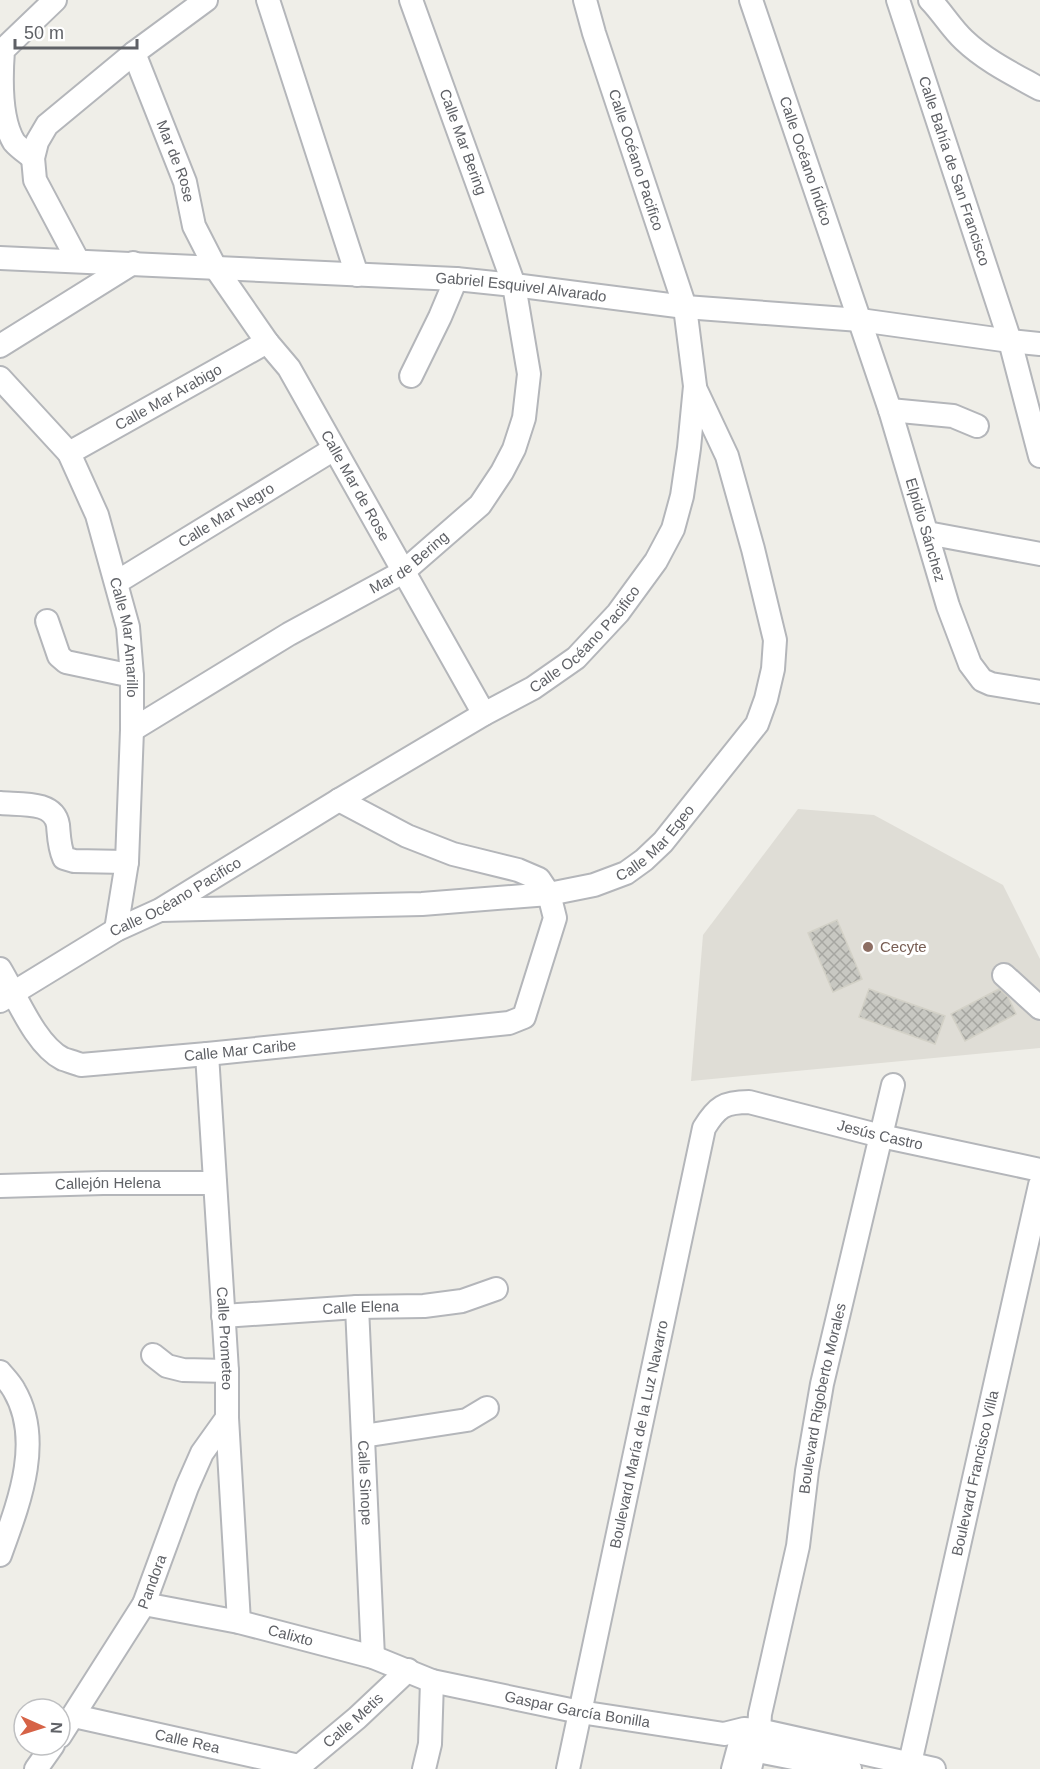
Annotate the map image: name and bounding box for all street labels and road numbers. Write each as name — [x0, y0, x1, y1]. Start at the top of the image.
street label: Calle Bahía de San Francisco — [916, 74, 994, 268]
street label: Calle Mar Bering — [436, 86, 491, 197]
street label: Calle Océano Pacifico — [606, 87, 667, 233]
street label: Calle Océano Índico — [776, 94, 836, 228]
street label: Mar de Rose — [153, 118, 198, 203]
street label: Gabriel Esquivel Alvarado — [435, 269, 608, 305]
street label: Calle Mar Arabigo — [112, 360, 224, 433]
street label: Calle Mar de Rose — [318, 427, 394, 544]
street label: Elpidio Sánchez — [903, 476, 949, 584]
street label: Calle Mar Negro — [175, 479, 277, 550]
street label: Mar de Bering — [366, 528, 452, 597]
street label: Calle Mar Amarillo — [107, 575, 141, 698]
street label: Calle Océano Pacifico — [526, 582, 643, 696]
street label: Calle Mar Egeo — [613, 801, 697, 884]
street label: Calle Océano Pacifico — [106, 853, 244, 940]
street label: Calle Mar Caribe — [183, 1036, 297, 1064]
street label: Jesús Castro — [835, 1116, 925, 1153]
street label: Callejón Helena — [55, 1174, 162, 1192]
street label: Calle Prometeo — [214, 1286, 236, 1390]
street label: Calle Elena — [322, 1297, 400, 1317]
street label: Boulevard Rigoberto Morales — [795, 1301, 849, 1495]
street label: Boulevard María de la Luz Navarro — [606, 1319, 671, 1550]
street label: Boulevard Francisco Villa — [948, 1388, 1002, 1557]
street label: Calle Sinope — [355, 1440, 376, 1526]
street label: Pandora — [134, 1552, 170, 1611]
street label: Calixto — [266, 1621, 315, 1649]
street label: Gaspar García Bonilla — [503, 1687, 652, 1731]
street label: Calle Metis — [319, 1689, 386, 1751]
street label: Calle Rea — [153, 1725, 222, 1756]

